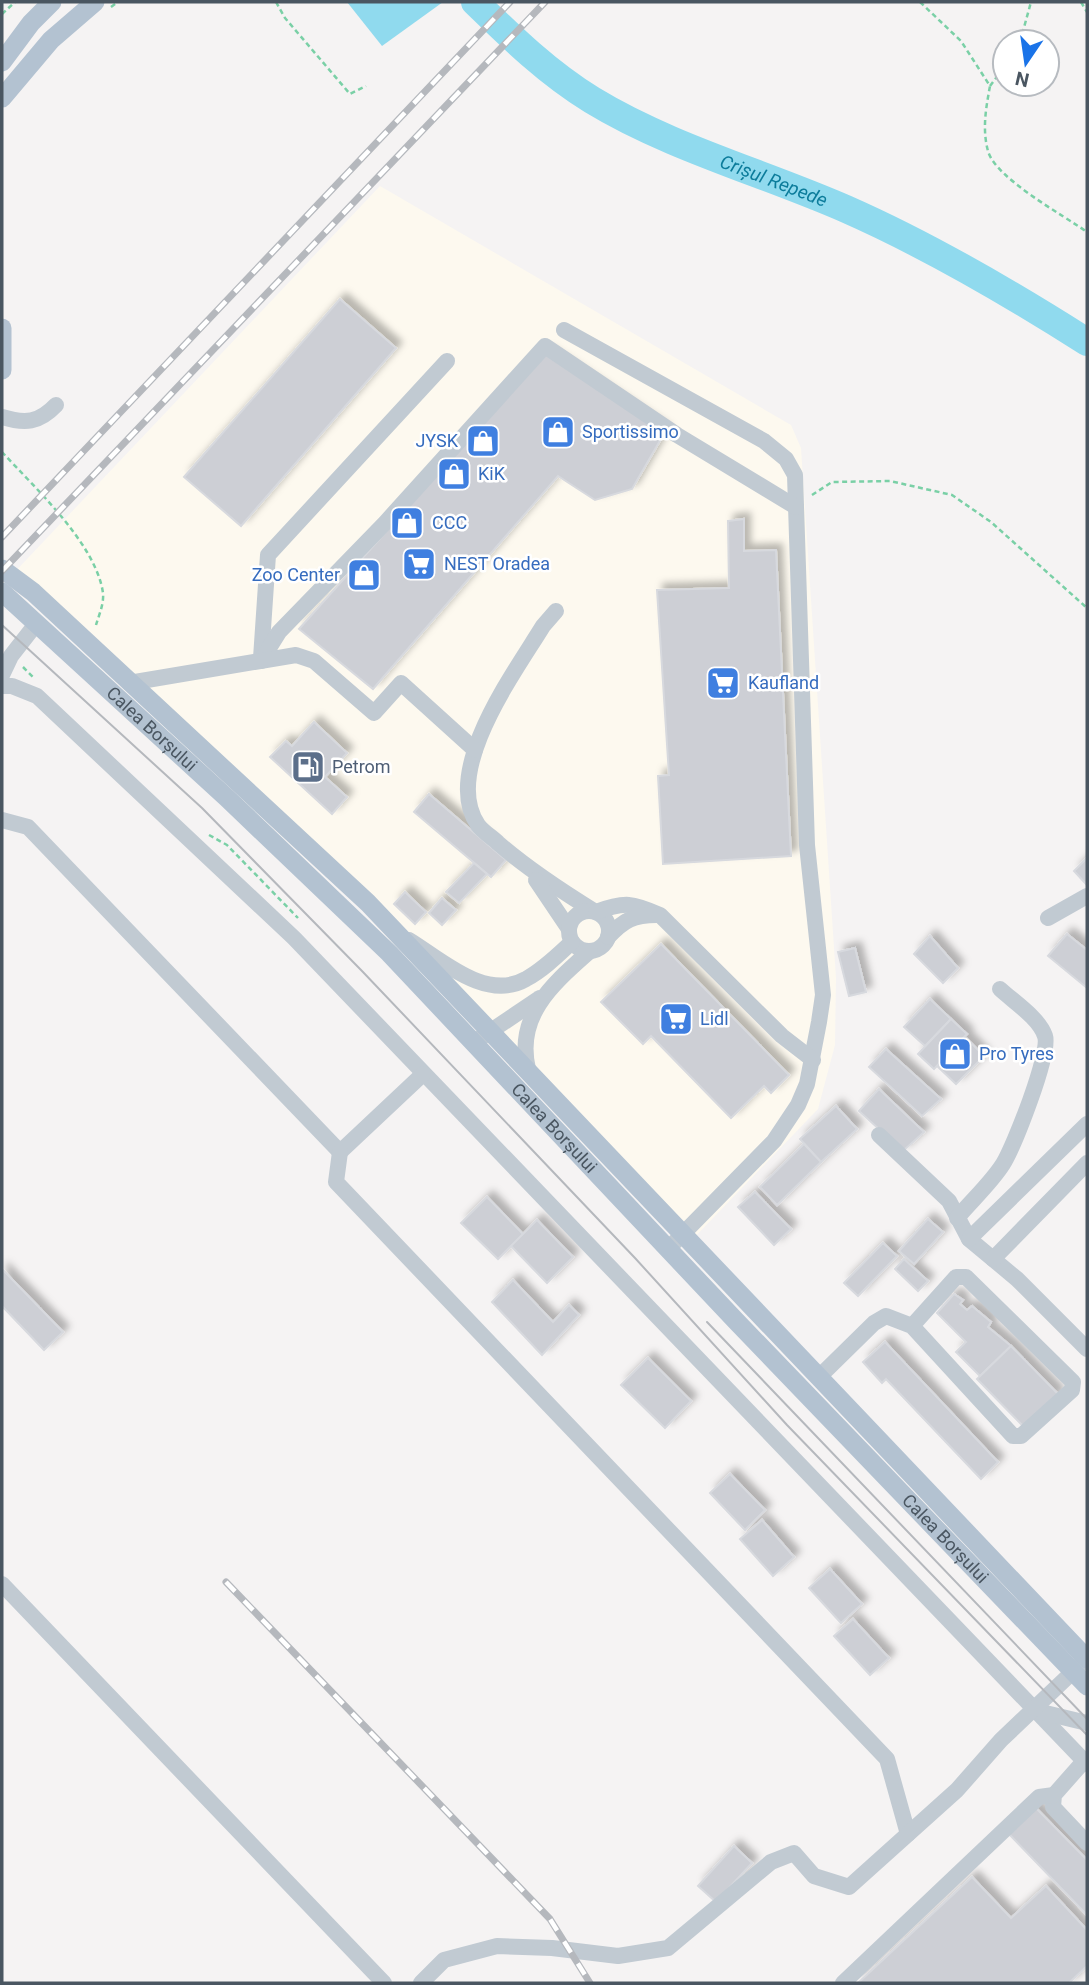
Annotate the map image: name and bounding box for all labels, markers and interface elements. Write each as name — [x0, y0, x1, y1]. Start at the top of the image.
north arrow — [991, 28, 1061, 98]
text: N — [1013, 66, 1031, 92]
water label: Crișul Repede — [717, 150, 831, 212]
shop icon: Sportissimo — [539, 413, 577, 451]
place label: Sportissimo — [582, 421, 679, 442]
shop icon: JYSK — [464, 422, 502, 460]
place label: JYSK — [415, 430, 459, 451]
shop icon: KiK — [435, 455, 473, 493]
place label: KiK — [478, 463, 506, 484]
shop icon: CCC — [388, 504, 426, 542]
place label: CCC — [432, 512, 467, 533]
supermarket icon: NEST Oradea — [400, 545, 438, 583]
place label: NEST Oradea — [444, 553, 550, 574]
shop icon: Zoo Center — [345, 556, 383, 594]
place label: Zoo Center — [252, 564, 340, 585]
supermarket icon: Kaufland — [704, 664, 742, 702]
place label: Kaufland — [748, 672, 819, 693]
street label: Calea Borșului — [102, 682, 202, 775]
fuel station icon: Petrom — [289, 748, 327, 786]
place label: Petrom — [332, 756, 391, 777]
supermarket icon: Lidl — [657, 1000, 695, 1038]
place label: Lidl — [700, 1008, 729, 1029]
shop icon: Pro Tyres — [936, 1035, 974, 1073]
place label: Pro Tyres — [979, 1043, 1054, 1064]
street label: Calea Borșului — [507, 1079, 602, 1177]
street label: Calea Borșului — [898, 1489, 993, 1587]

